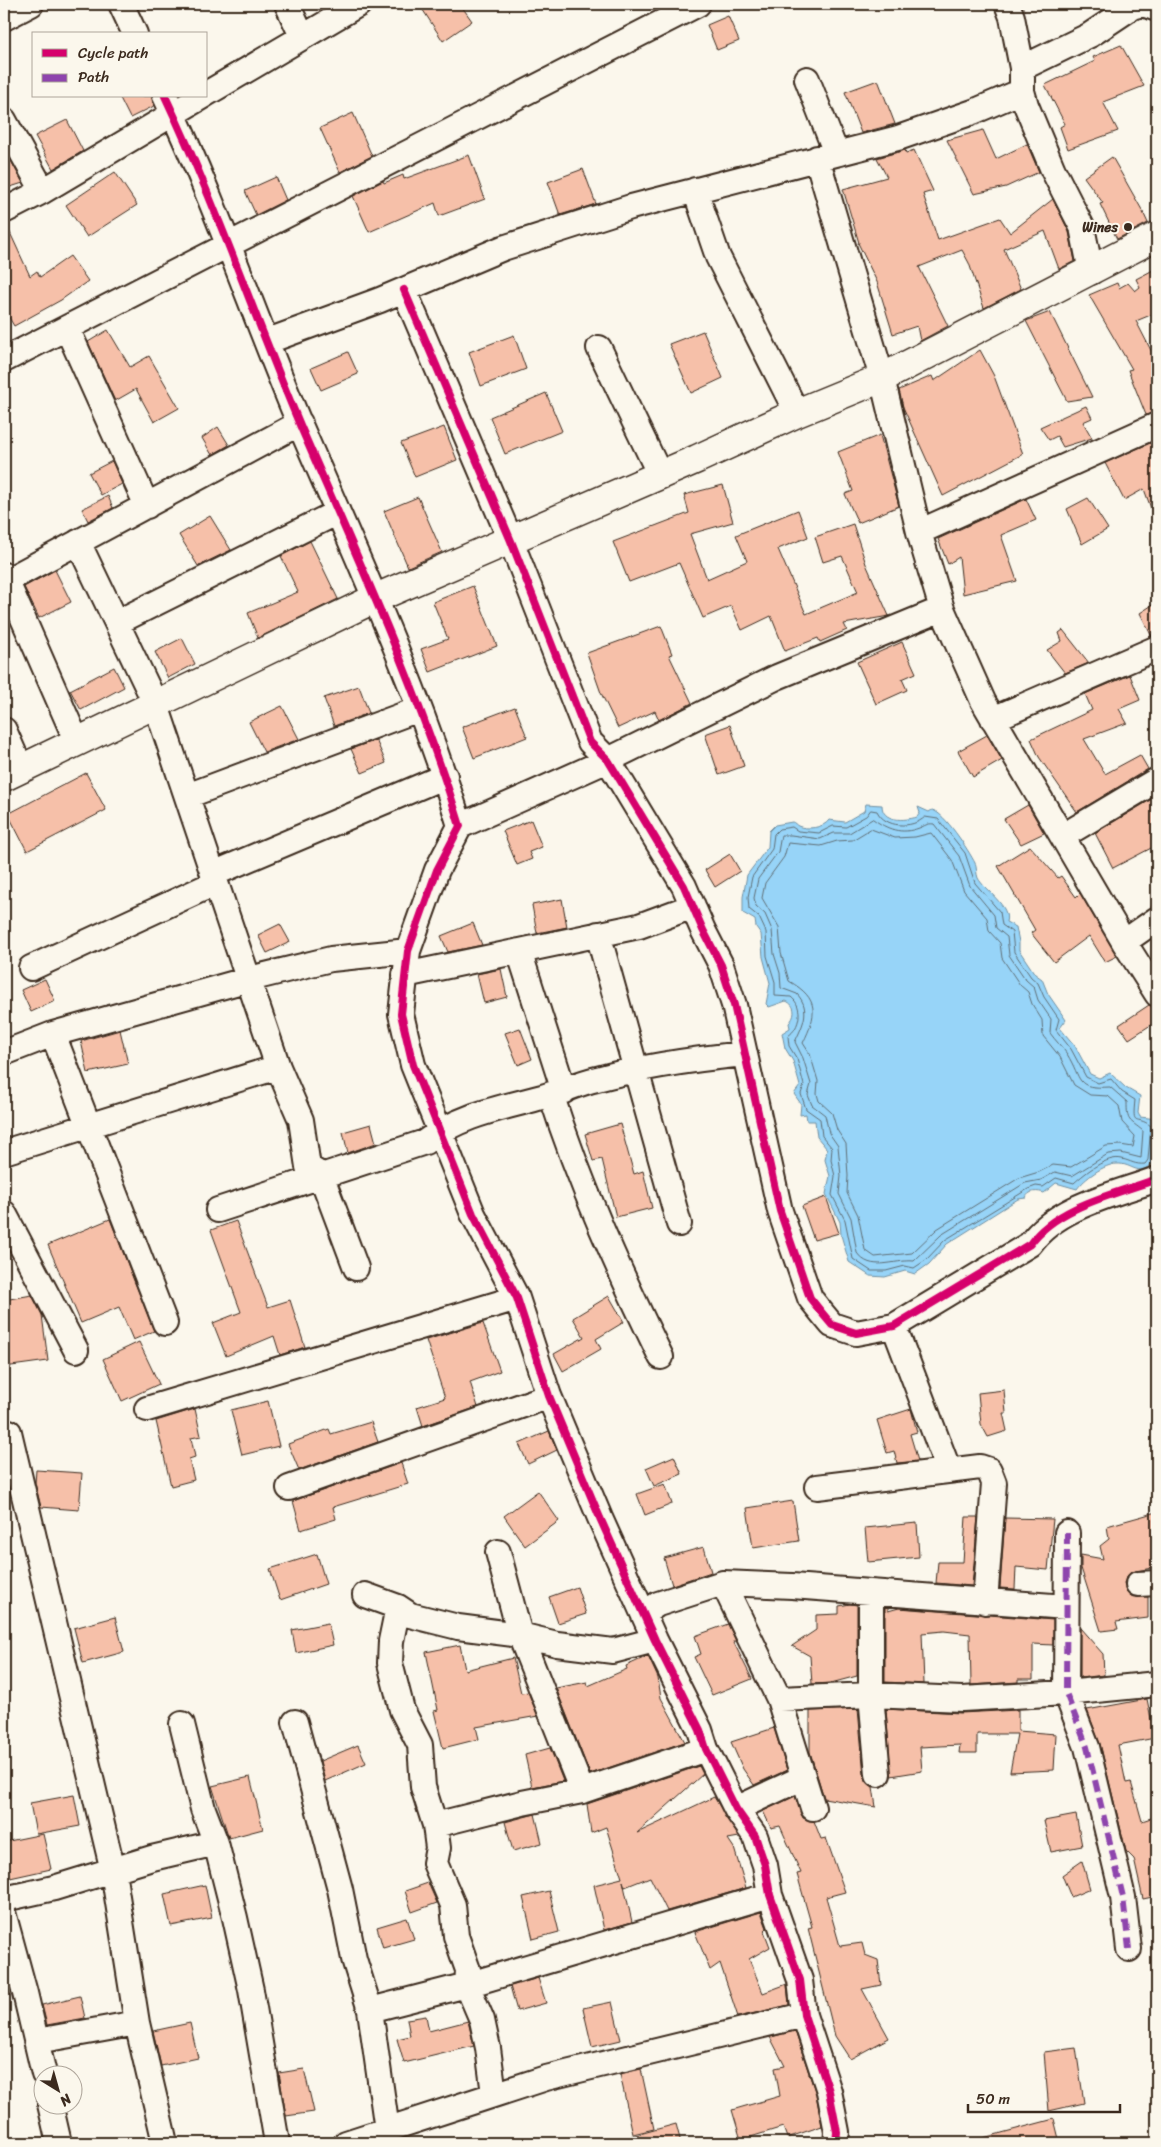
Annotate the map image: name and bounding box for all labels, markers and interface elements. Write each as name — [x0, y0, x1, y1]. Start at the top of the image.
legend — [32, 32, 208, 98]
text: Cycle path — [78, 40, 149, 66]
text: Path — [78, 64, 109, 90]
place label: Wines — [1082, 215, 1119, 240]
marker: Wines — [1122, 221, 1134, 233]
north arrow — [32, 2064, 82, 2114]
scale bar — [968, 2082, 1121, 2114]
text: N — [54, 2086, 78, 2113]
text: 50 m — [976, 2086, 1011, 2112]

